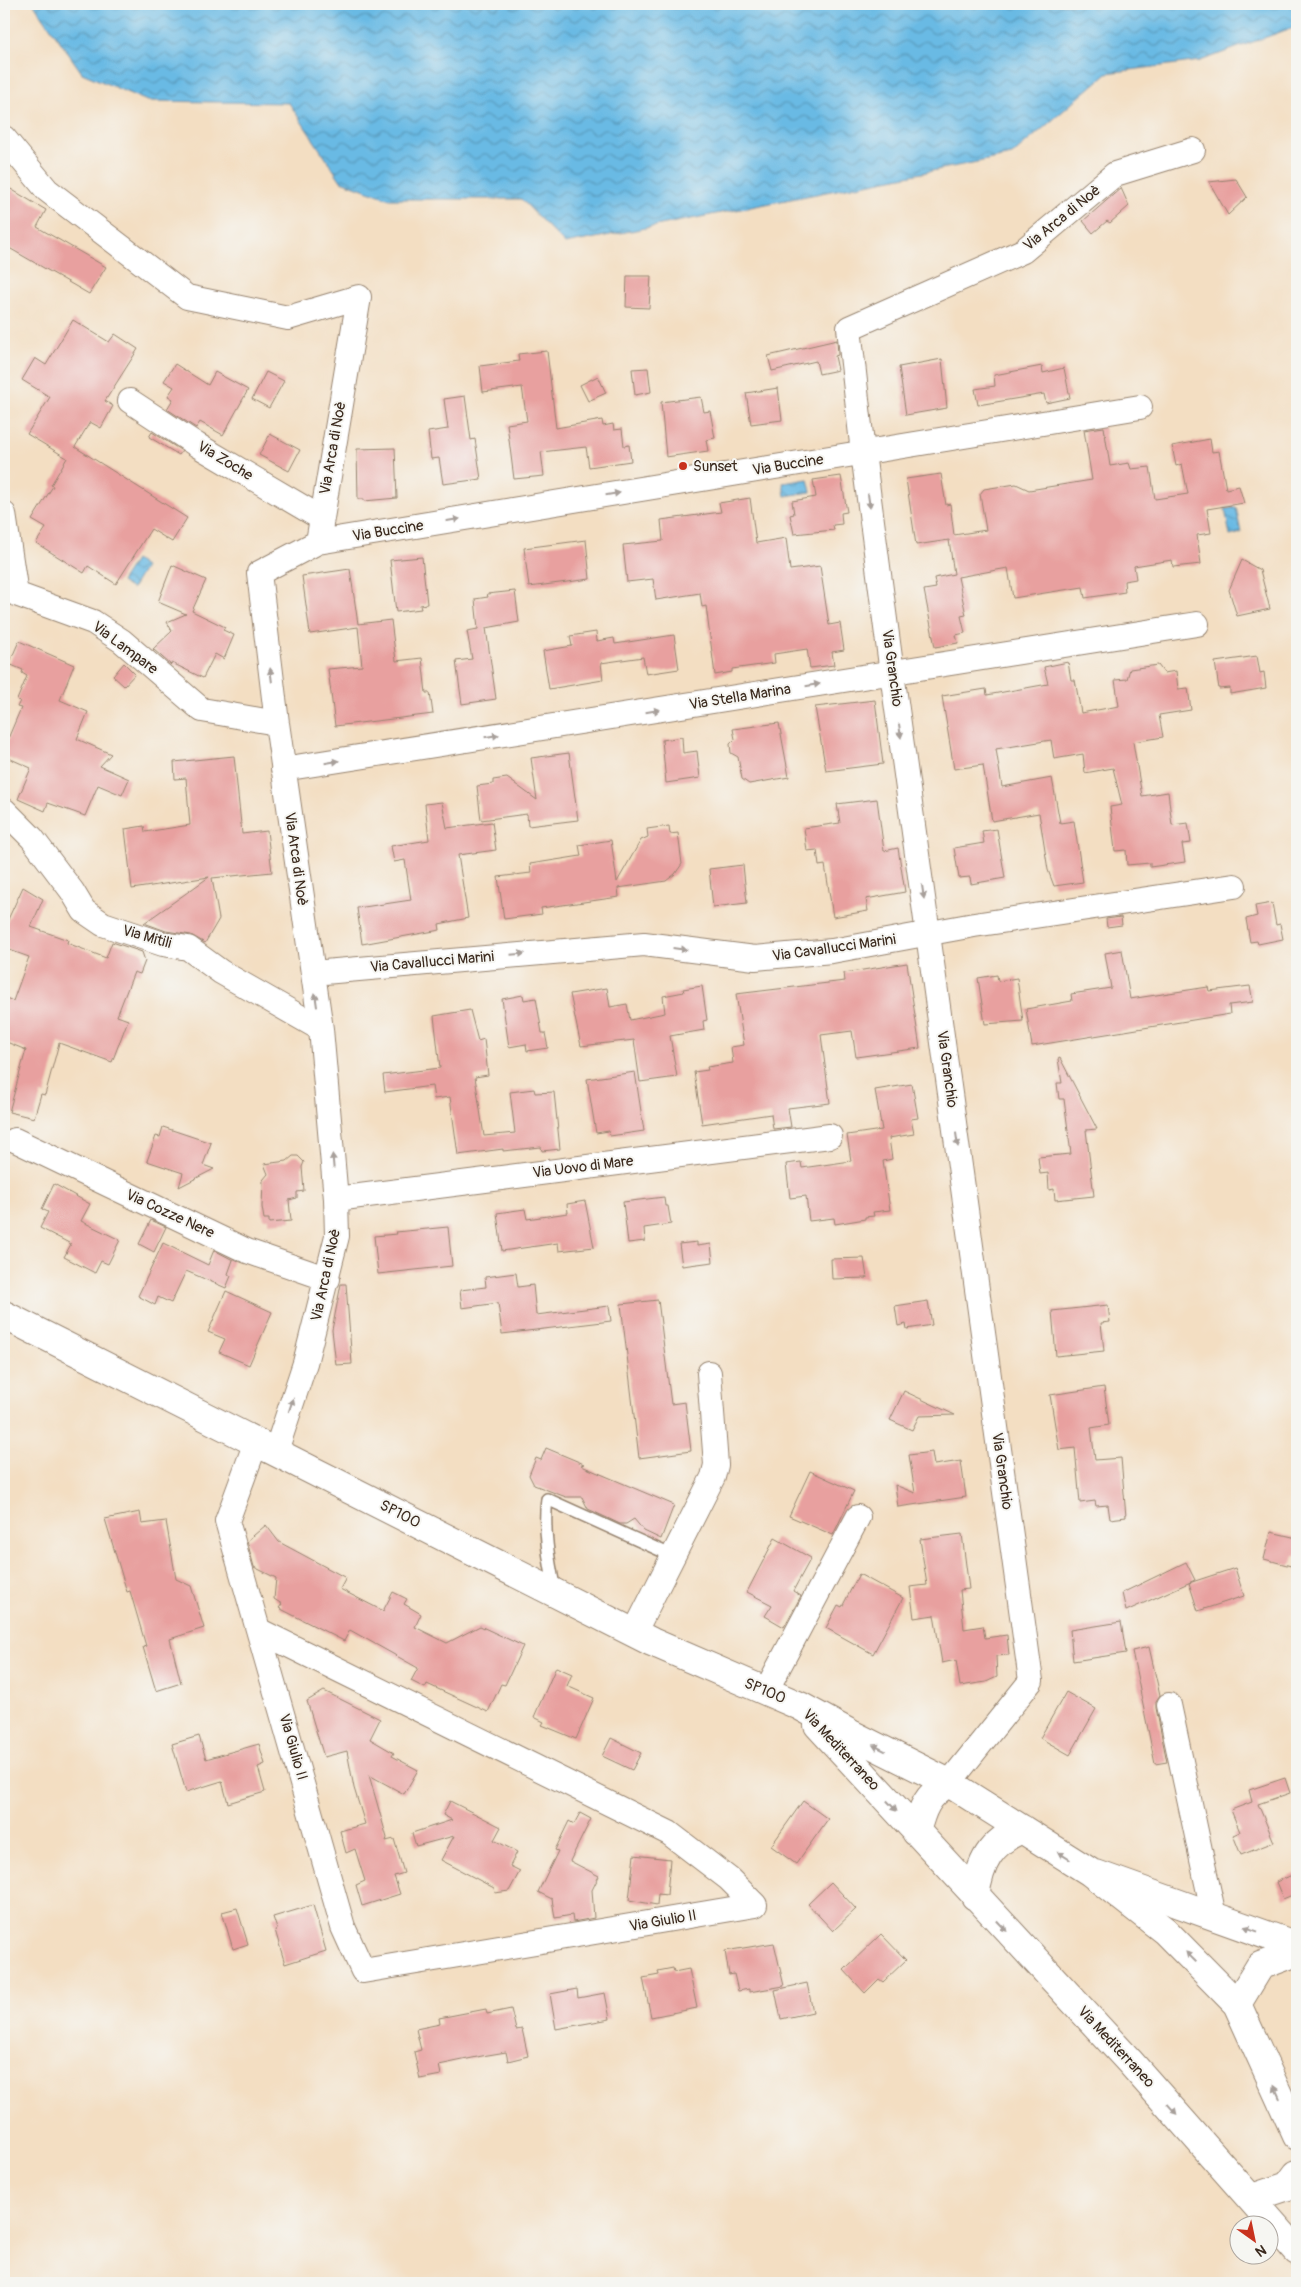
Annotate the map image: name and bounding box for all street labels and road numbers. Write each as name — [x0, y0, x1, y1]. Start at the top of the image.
street label: Via Arca di Noè — [1019, 181, 1105, 255]
street label: Via Arca di Noè — [315, 400, 351, 496]
street label: Via Zoche — [194, 437, 257, 485]
street label: Via Buccine — [751, 450, 825, 480]
street label: Via Buccine — [351, 516, 425, 546]
street label: Via Lampare — [88, 617, 162, 679]
street label: Via Granchio — [877, 628, 907, 708]
street label: Via Stella Marina — [688, 680, 792, 714]
street label: Via Arca di Noè — [280, 811, 312, 907]
street label: Via Mitili — [120, 921, 174, 953]
street label: Via Cavallucci Marini — [771, 930, 897, 966]
street label: Via Cavallucci Marini — [369, 947, 495, 977]
street label: Via Granchio — [932, 1029, 962, 1109]
street label: Via Uovo di Mare — [532, 1151, 635, 1183]
street label: Via Cozze Nere — [123, 1185, 218, 1243]
street label: Via Arca di Noè — [307, 1227, 345, 1323]
street label: Via Granchio — [987, 1431, 1017, 1511]
street label: SP100 — [376, 1496, 424, 1532]
street label: SP100 — [741, 1674, 789, 1708]
street label: Via Mediterraneo — [798, 1705, 884, 1795]
street label: Via Giulio II — [274, 1712, 312, 1782]
street label: Via Giulio II — [628, 1906, 698, 1936]
street label: Via Mediterraneo — [1073, 2002, 1159, 2092]

